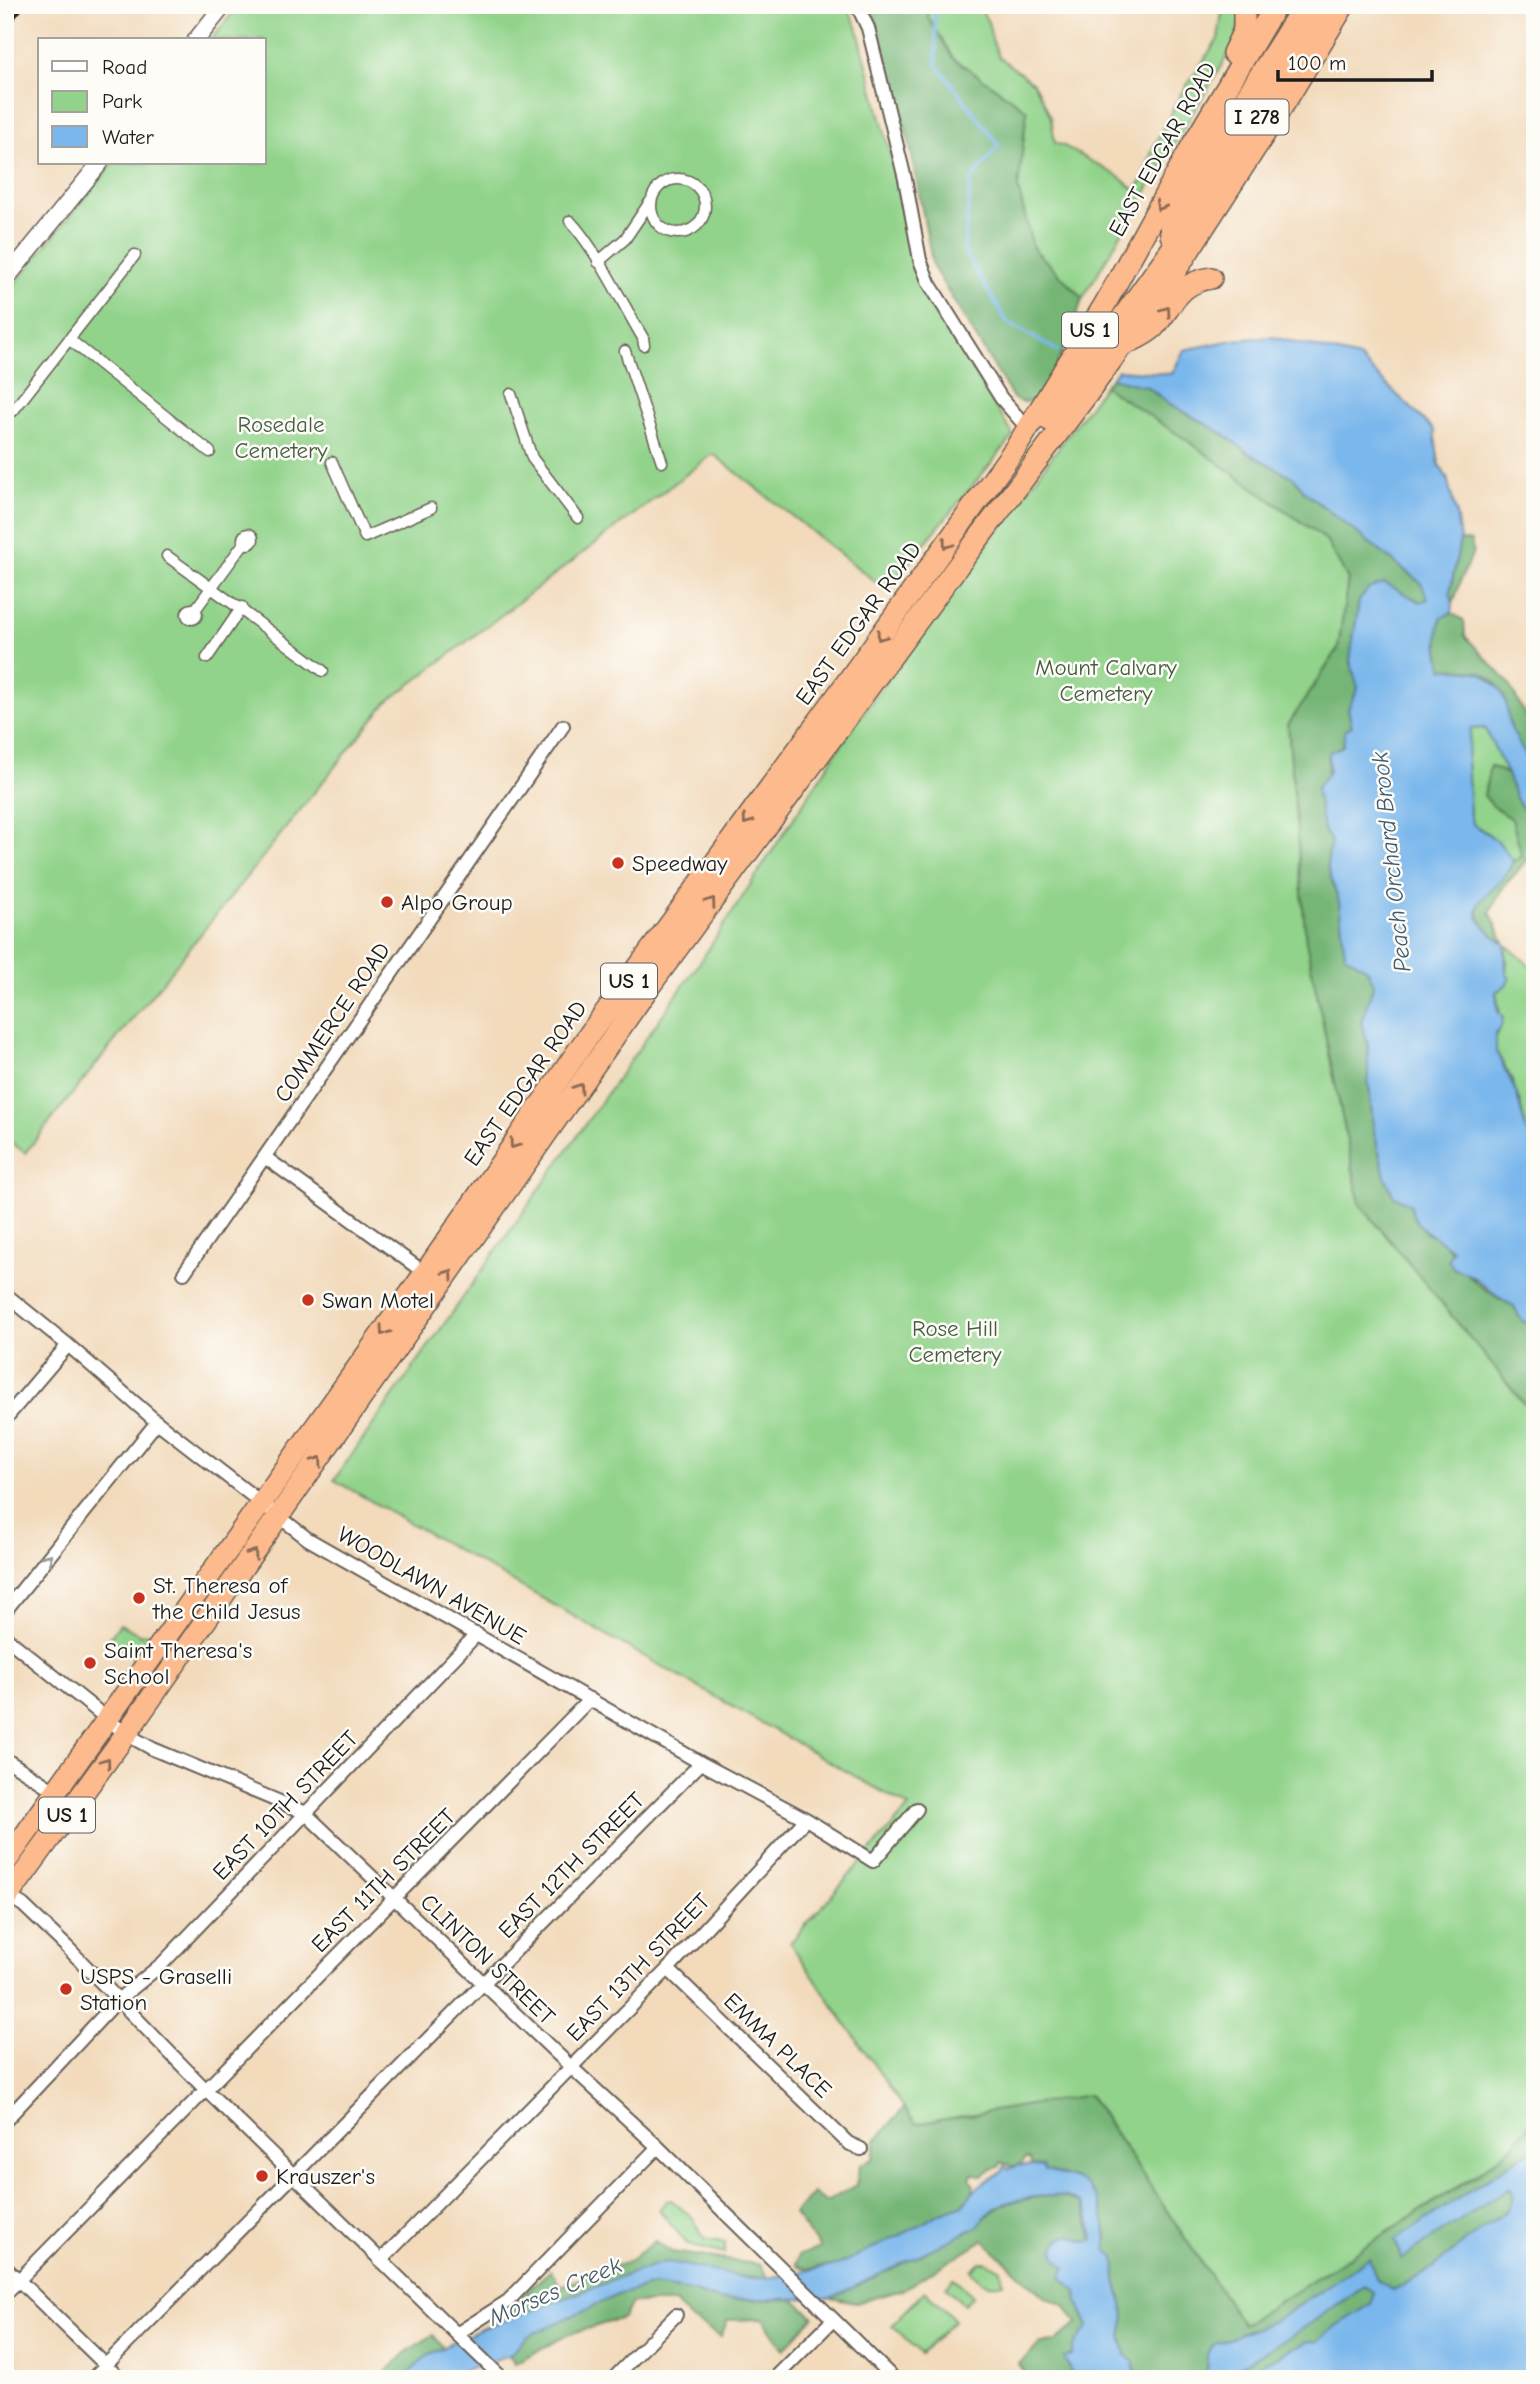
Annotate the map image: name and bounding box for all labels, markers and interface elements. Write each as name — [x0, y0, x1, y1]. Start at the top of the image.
legend — [38, 38, 266, 164]
scale bar — [1278, 38, 1432, 82]
text: 100 m — [1288, 51, 1346, 75]
text: Road — [102, 55, 147, 79]
street label: EAST EDGAR ROAD — [1103, 57, 1222, 241]
text: Park — [102, 89, 142, 113]
road number: I 278 — [1226, 100, 1288, 134]
text: Water — [102, 125, 155, 149]
one-way arrow — [1154, 199, 1168, 211]
one-way arrow — [1157, 306, 1170, 319]
road number: US 1 — [1062, 312, 1118, 348]
park label: Rosedale Cemetery — [234, 411, 328, 464]
street label: EAST EDGAR ROAD — [790, 536, 927, 710]
one-way arrow — [943, 536, 956, 549]
one-way arrow — [876, 628, 889, 641]
park label: Mount Calvary Cemetery — [1035, 654, 1178, 707]
water label: Peach Orchard Brook — [1365, 750, 1416, 974]
one-way arrow — [742, 812, 755, 825]
place label: Speedway — [632, 850, 728, 877]
marker: Speedway — [610, 855, 626, 871]
place label: Alpo Group — [401, 889, 513, 916]
marker: Alpo Group — [379, 894, 395, 910]
one-way arrow — [703, 897, 715, 910]
street label: COMMERCE ROAD — [269, 937, 396, 1107]
road number: US 1 — [601, 964, 657, 998]
street label: EAST EDGAR ROAD — [458, 995, 593, 1171]
one-way arrow — [571, 1083, 583, 1096]
one-way arrow — [510, 1136, 522, 1149]
one-way arrow — [441, 1269, 453, 1282]
place label: Swan Motel — [322, 1287, 434, 1314]
marker: Swan Motel — [300, 1292, 316, 1308]
park label: Rose Hill Cemetery — [908, 1315, 1002, 1368]
one-way arrow — [380, 1323, 392, 1336]
one-way arrow — [310, 1456, 322, 1469]
street label: WOODLAWN AVENUE — [333, 1520, 531, 1650]
one-way arrow — [245, 1549, 257, 1562]
one-way arrow — [40, 1554, 52, 1567]
place label: St. Theresa of the Child Jesus — [152, 1572, 301, 1625]
marker: St. Theresa of the Child Jesus — [131, 1590, 147, 1606]
place label: Saint Theresa's School — [104, 1637, 252, 1690]
marker: Saint Theresa's School — [82, 1655, 98, 1671]
street label: EAST 10TH STREET — [207, 1725, 364, 1886]
one-way arrow — [98, 1757, 110, 1770]
street label: EAST 12TH STREET — [493, 1787, 650, 1944]
road number: US 1 — [39, 1798, 95, 1832]
street label: EAST 11TH STREET — [306, 1803, 461, 1958]
street label: CLINTON STREET — [415, 1888, 560, 2030]
street label: EAST 13TH STREET — [561, 1888, 716, 2047]
place label: USPS - Graselli Station — [80, 1963, 232, 2016]
marker: USPS - Graselli Station — [58, 1981, 74, 1997]
street label: EMMA PLACE — [718, 1987, 837, 2103]
place label: Krauszer's — [276, 2163, 375, 2190]
marker: Krauszer's — [254, 2168, 270, 2184]
water label: Morses Creek — [483, 2250, 626, 2332]

